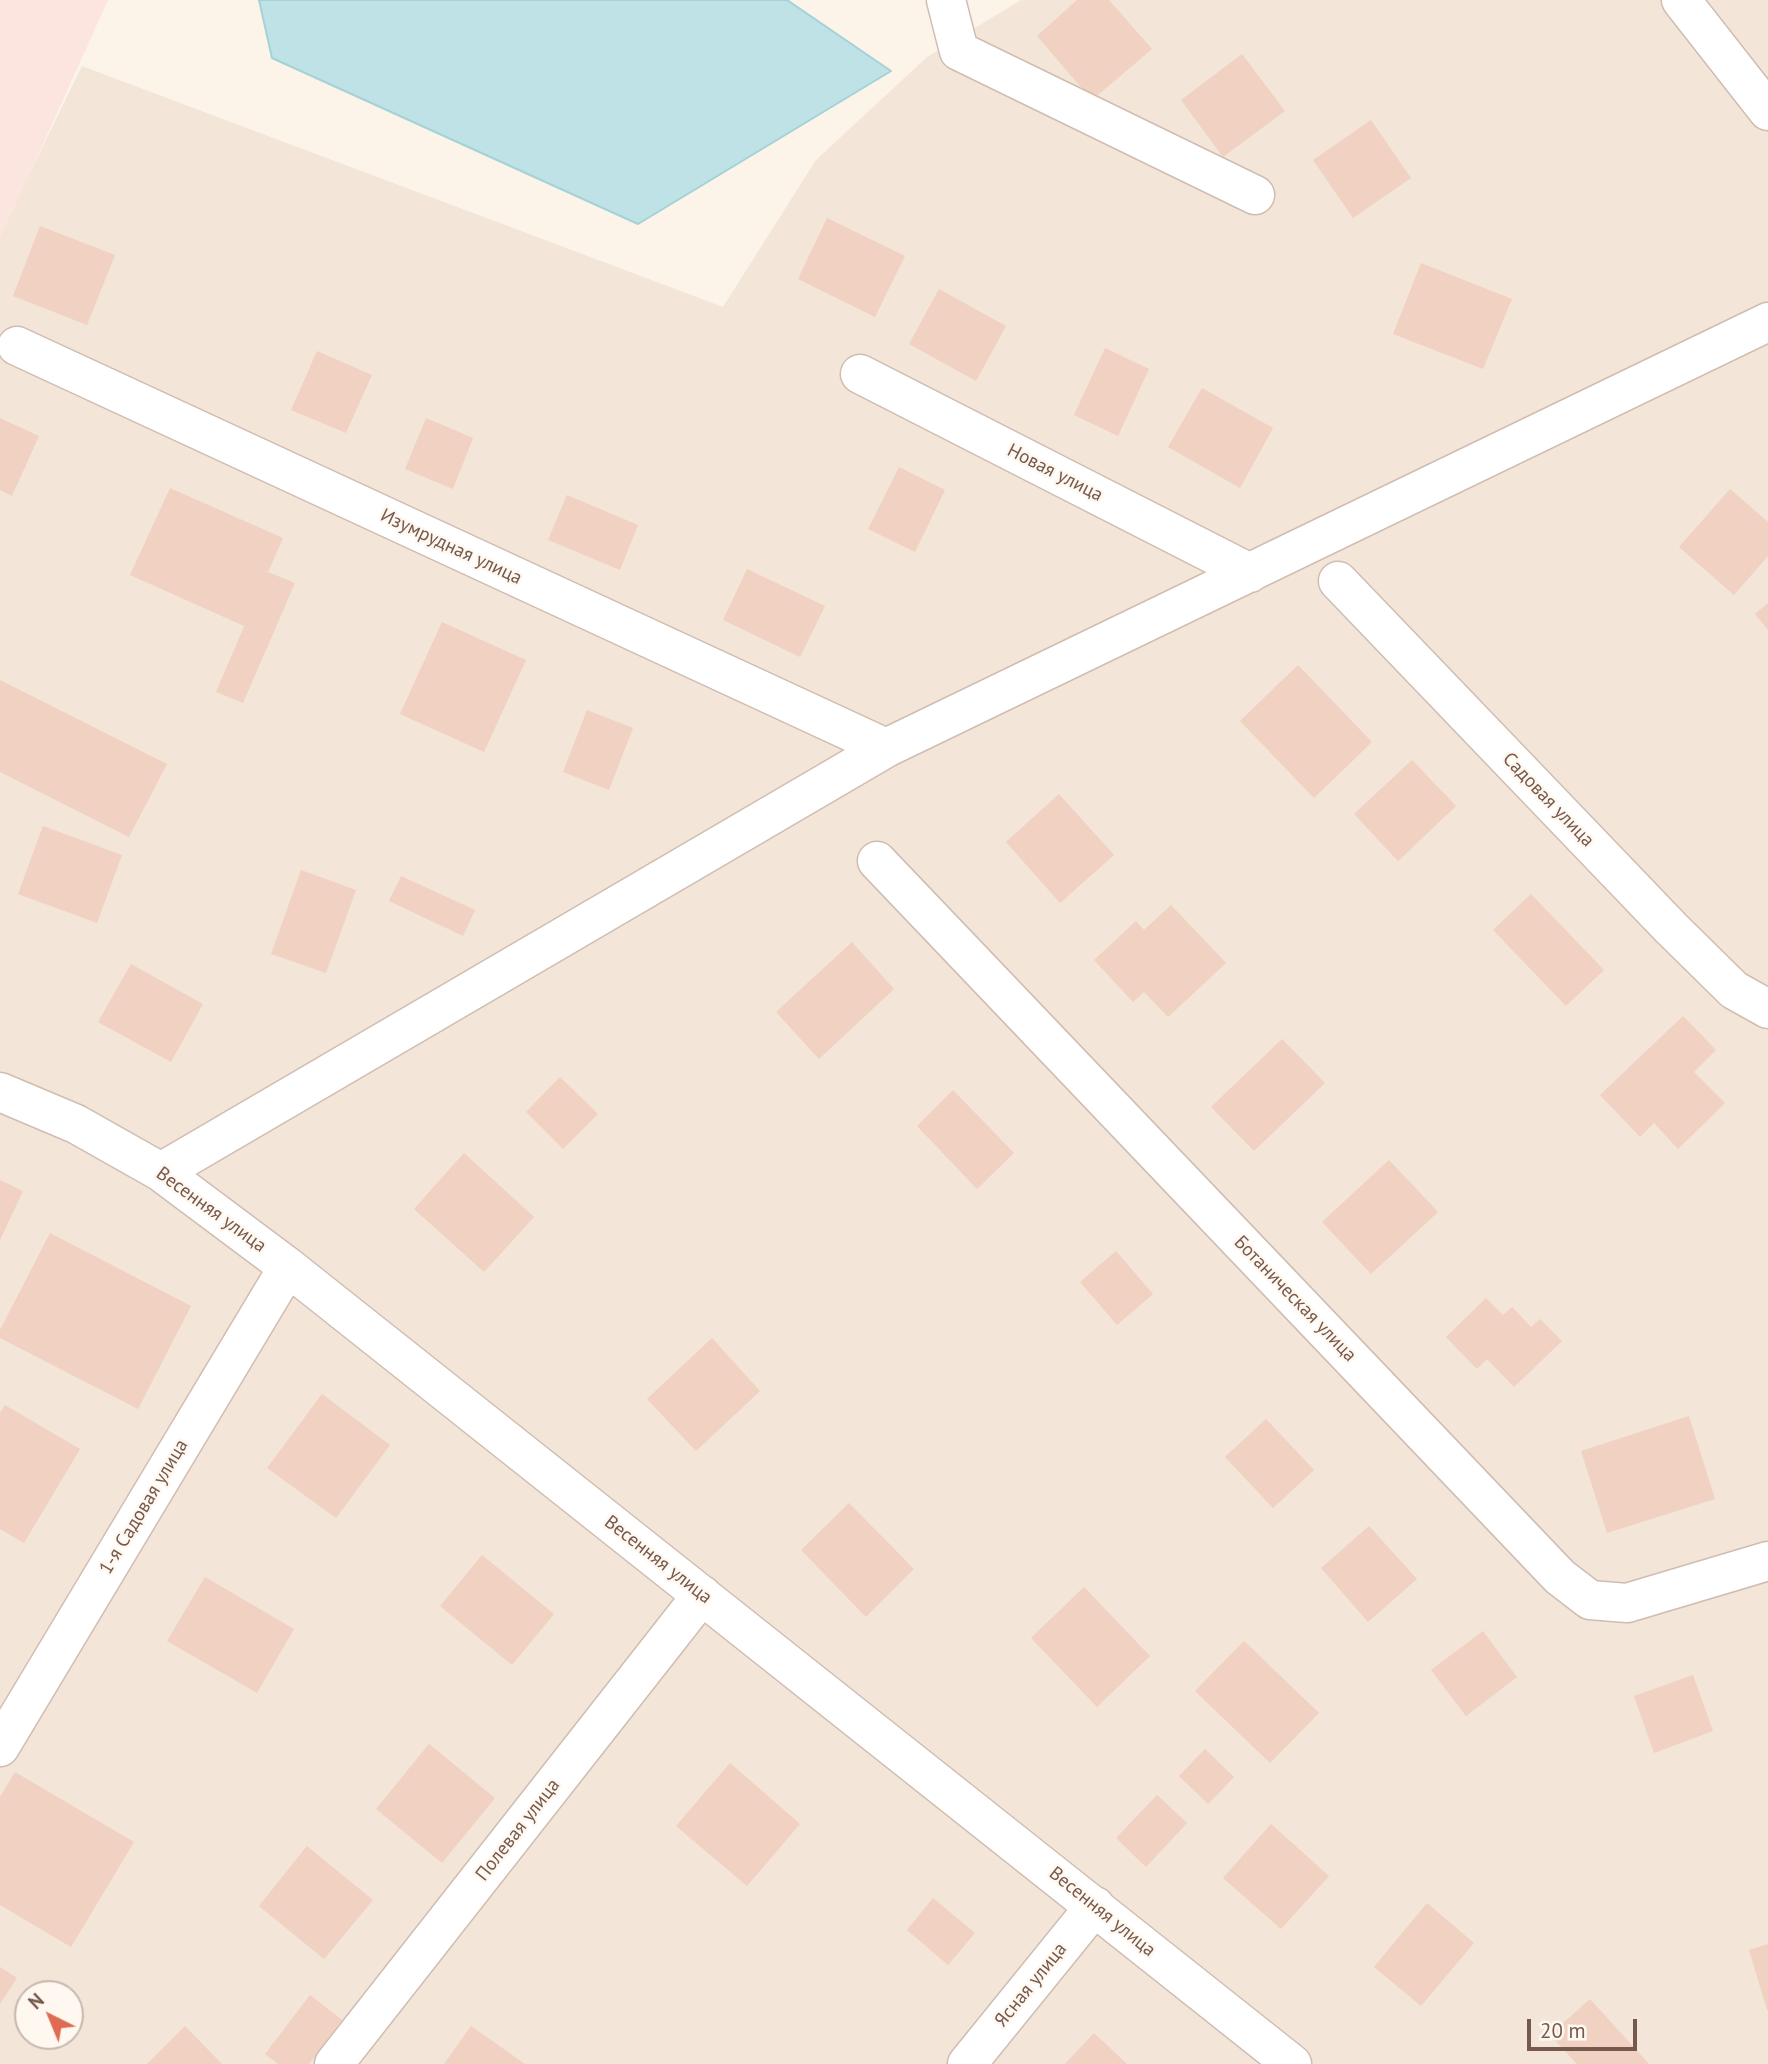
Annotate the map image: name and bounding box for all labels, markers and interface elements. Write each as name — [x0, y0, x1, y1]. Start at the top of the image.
street label: Новая улица — [1003, 439, 1107, 507]
street label: Изумрудная улица — [377, 504, 525, 590]
street label: Садовая улица — [1497, 748, 1599, 852]
street label: Весенняя улица — [152, 1162, 270, 1258]
street label: Ботаническая улица — [1229, 1231, 1361, 1367]
street label: 1-я Садовая улица — [95, 1435, 193, 1579]
street label: Весенняя улица — [600, 1511, 716, 1609]
street label: Полевая улица — [471, 1774, 565, 1886]
street label: Весенняя улица — [1044, 1862, 1160, 1962]
street label: Ясная улица — [990, 1938, 1072, 2032]
north arrow — [14, 1980, 84, 2050]
text: N — [23, 1988, 49, 2014]
scale bar — [1530, 2004, 1640, 2048]
text: 20 m — [1540, 2017, 1586, 2044]

